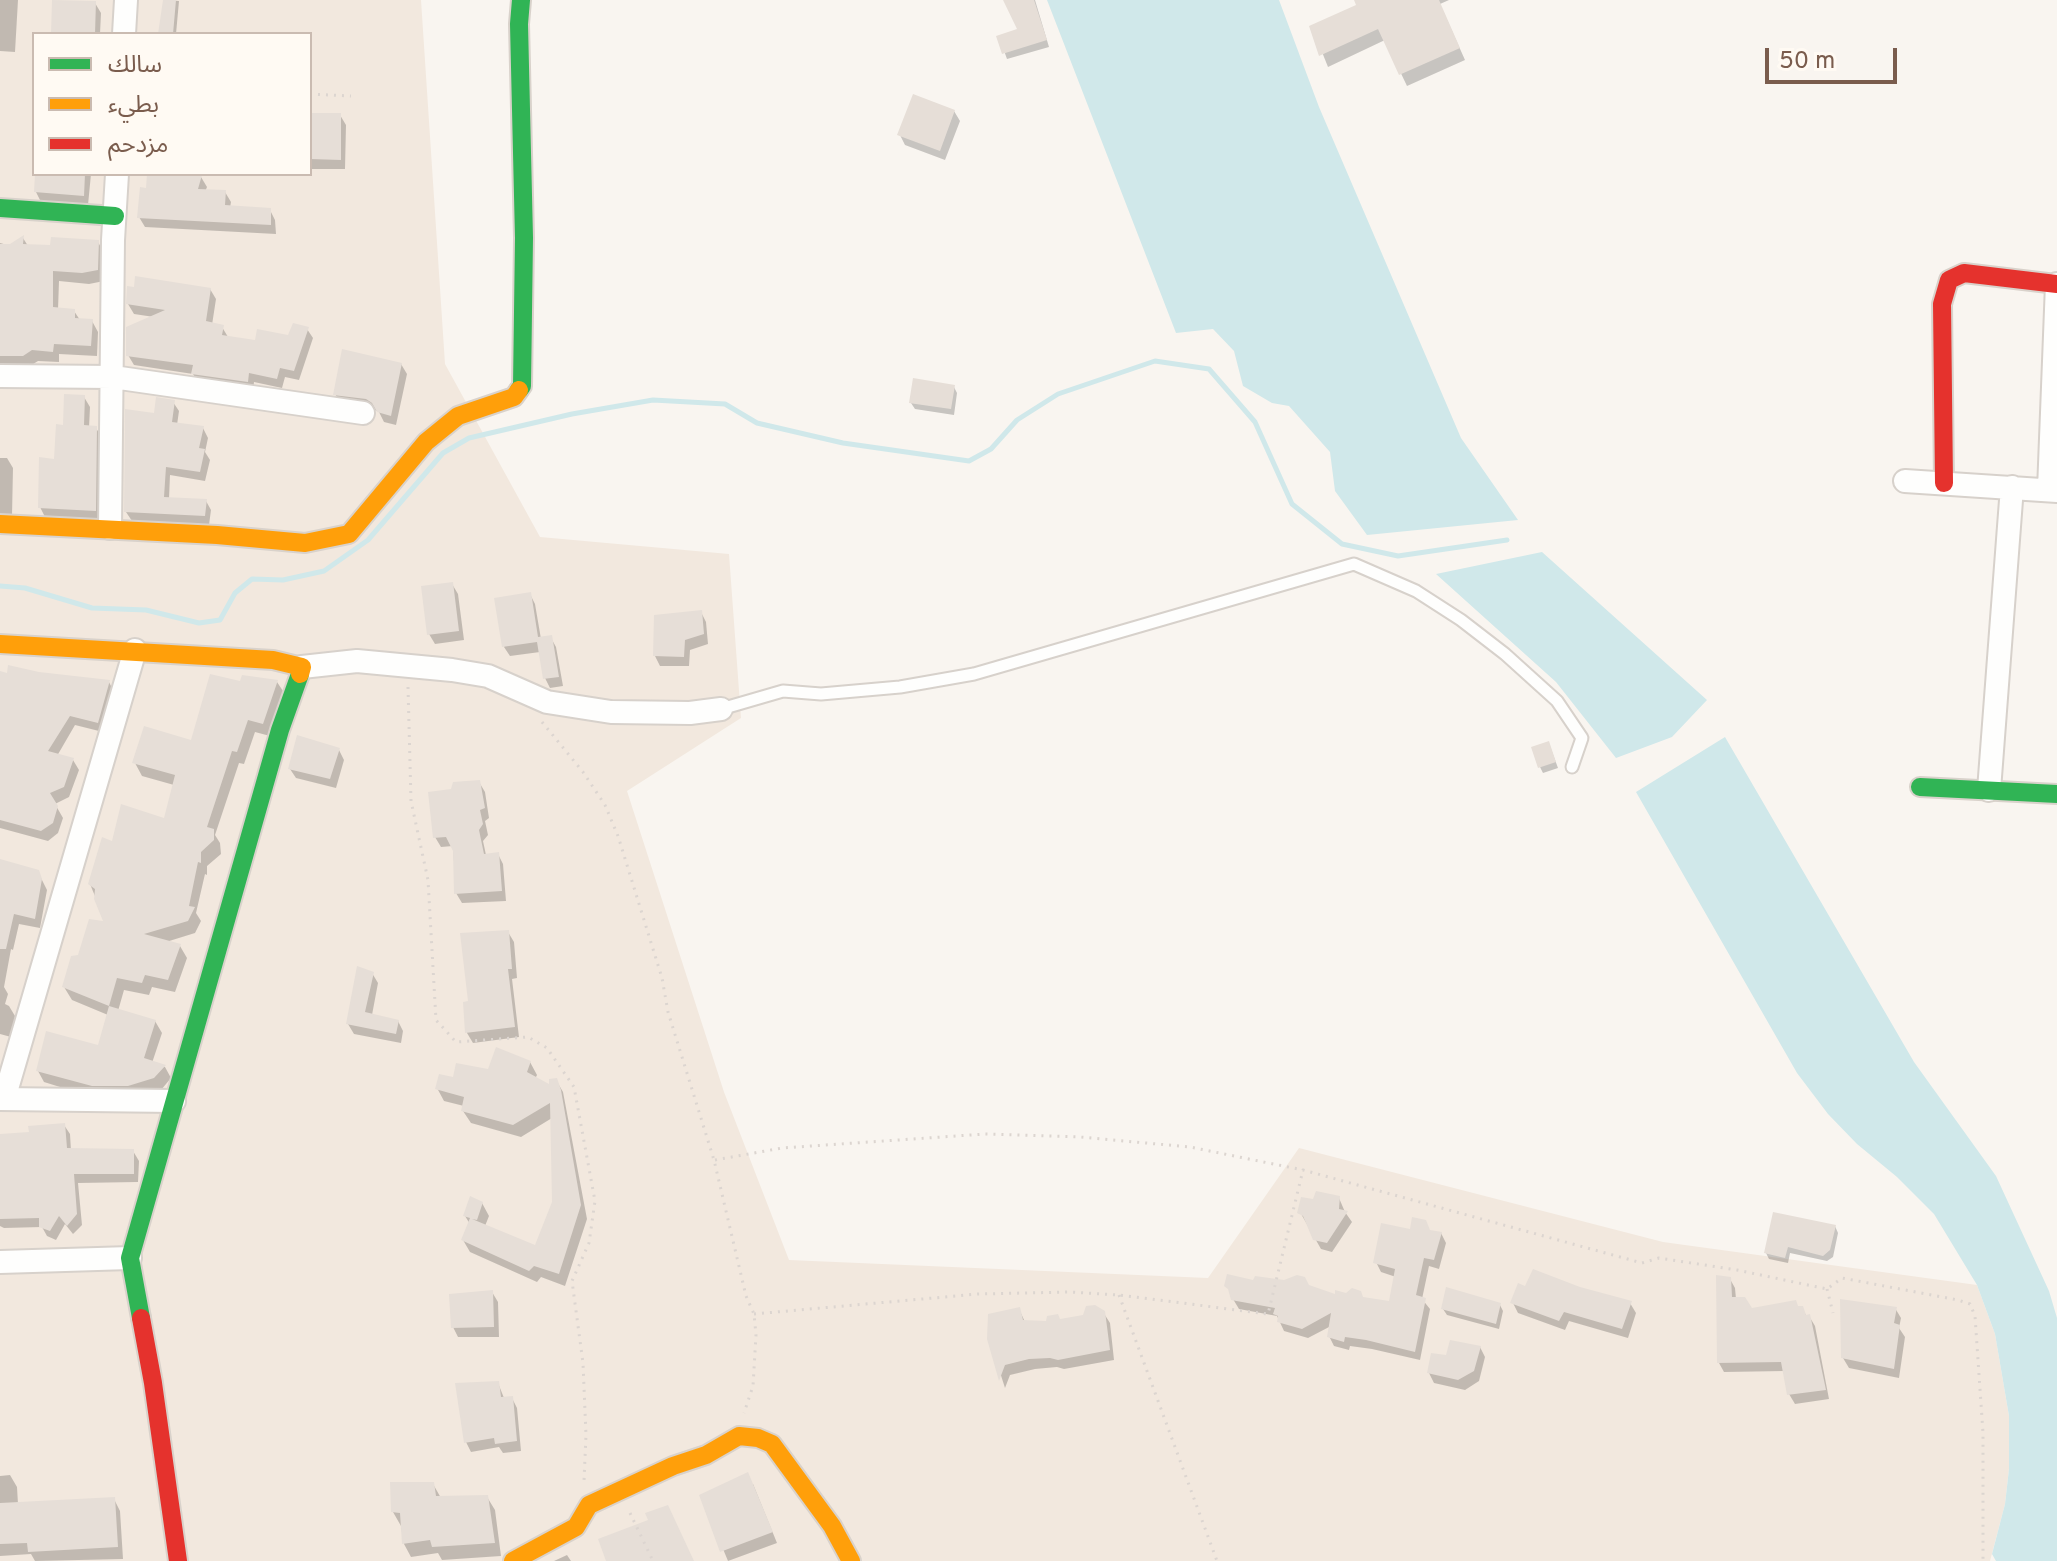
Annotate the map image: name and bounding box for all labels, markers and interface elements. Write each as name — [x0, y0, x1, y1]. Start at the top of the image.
legend — [32, 32, 312, 176]
scale bar — [1769, 32, 1901, 82]
text: 50 m — [1779, 47, 1835, 77]
text: سالك — [108, 51, 162, 81]
text: بطيء — [108, 91, 159, 121]
text: مزدحم — [108, 131, 168, 161]

